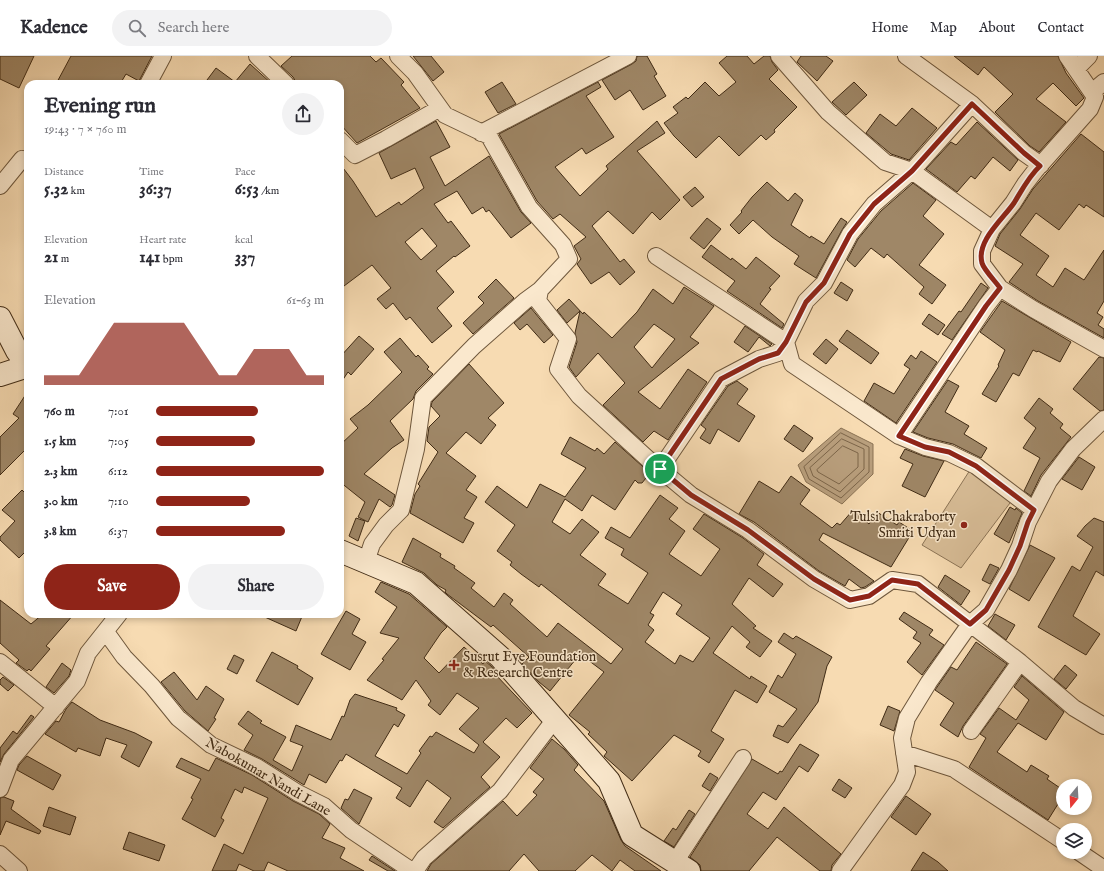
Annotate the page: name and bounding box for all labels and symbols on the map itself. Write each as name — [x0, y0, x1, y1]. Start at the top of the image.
pin — [643, 452, 677, 486]
place label: Tulsi Chakraborty Smriti Udyan — [850, 508, 957, 542]
marker: Tulsi Chakraborty Smriti Udyan — [959, 520, 969, 530]
place label: Susrut Eye Foundation & Research Centre — [463, 648, 597, 682]
marker: Susrut Eye Foundation & Research Centre — [448, 659, 460, 671]
street label: Nabokumar Nandi Lane — [202, 734, 334, 821]
north arrow — [1056, 779, 1092, 815]

